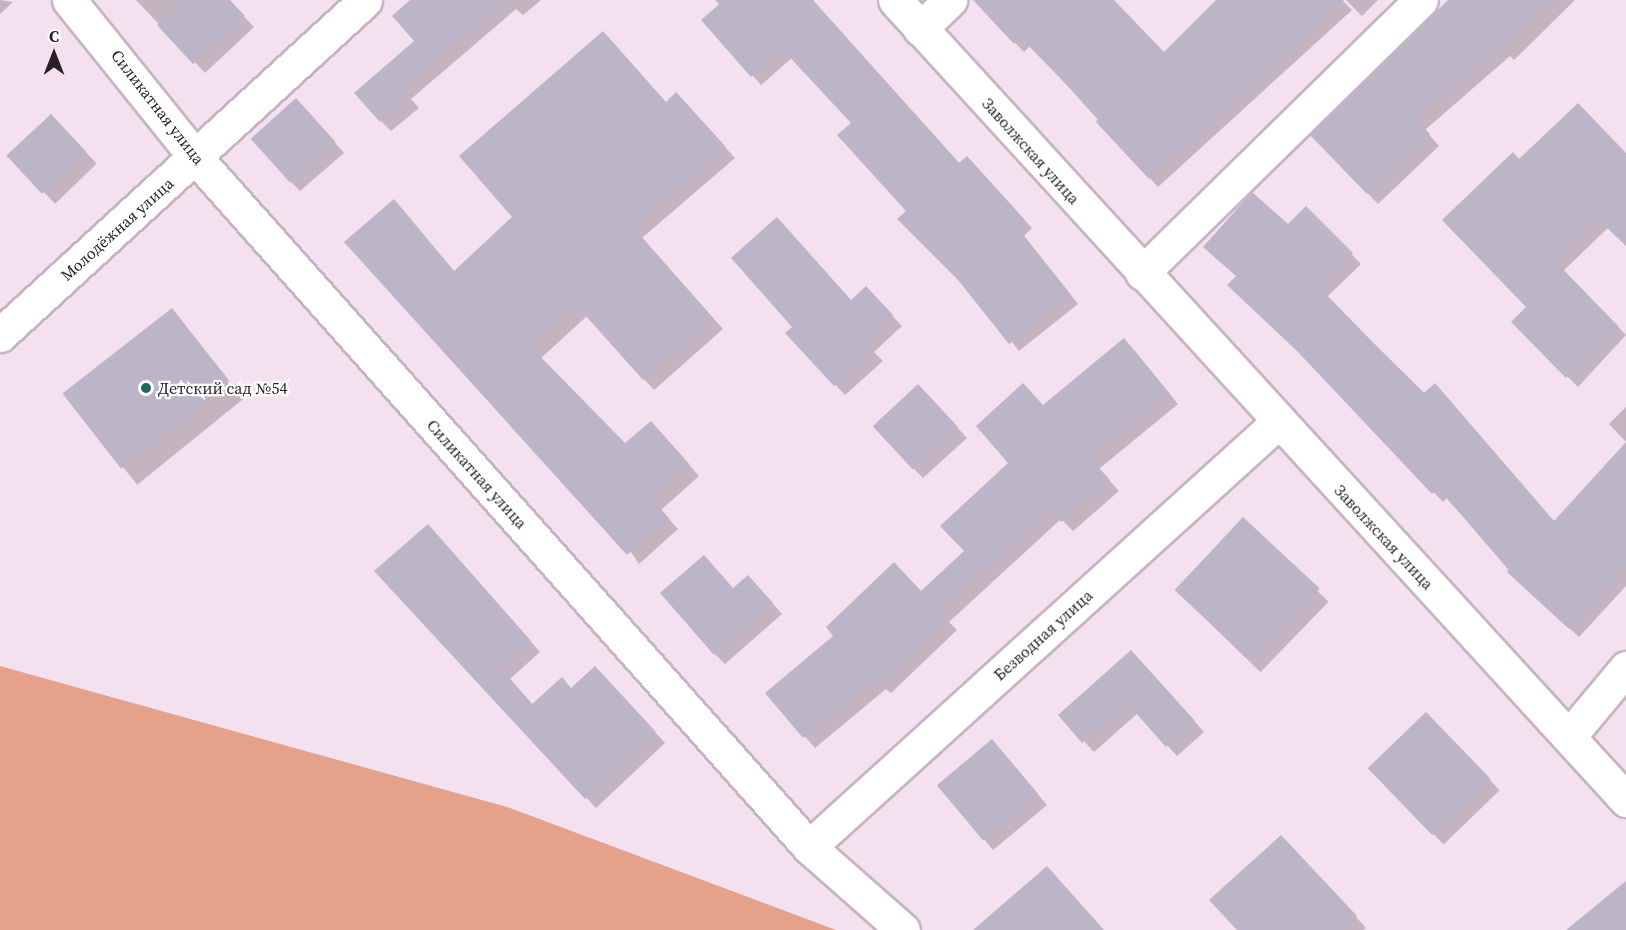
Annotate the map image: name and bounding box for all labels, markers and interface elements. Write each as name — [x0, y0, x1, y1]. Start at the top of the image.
north arrow — [24, 24, 84, 84]
text: С — [49, 25, 59, 47]
street label: Силикатная улица — [107, 46, 209, 168]
street label: Заволжская улица — [978, 94, 1084, 208]
street label: Молодёжная улица — [57, 173, 177, 285]
place label: Детский сад №54 — [158, 378, 287, 398]
marker: Детский сад №54 — [139, 381, 153, 395]
street label: Силикатная улица — [423, 415, 531, 533]
street label: Заволжская улица — [1330, 481, 1438, 593]
street label: Безводная улица — [990, 586, 1096, 684]

